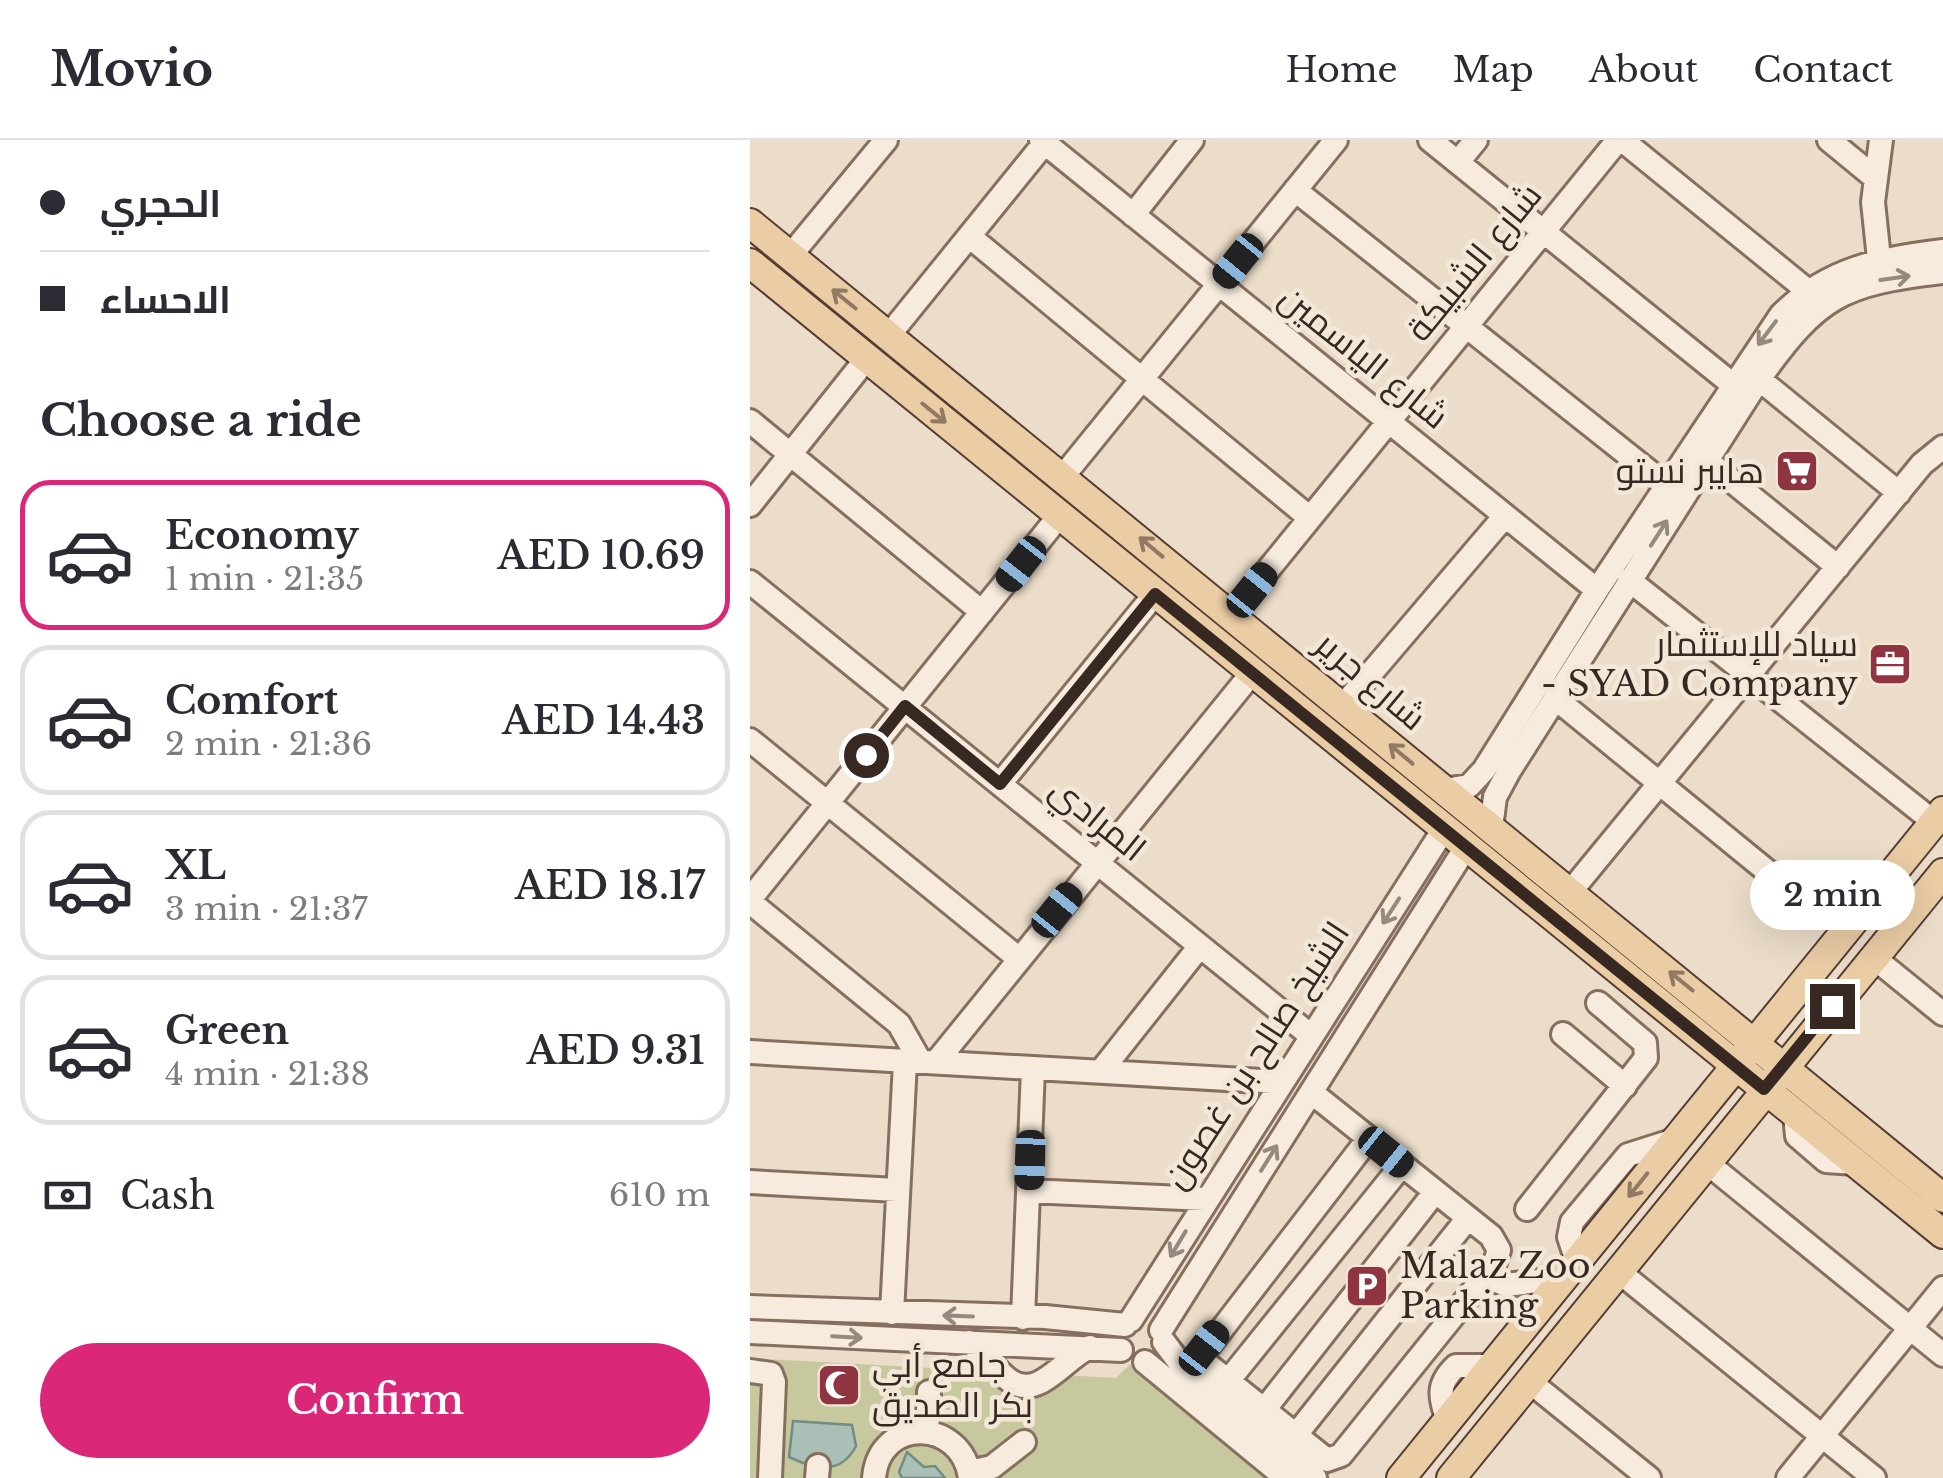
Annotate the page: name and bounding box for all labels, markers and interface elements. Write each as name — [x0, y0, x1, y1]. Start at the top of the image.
text: Movio — [50, 39, 213, 99]
text: Home — [1286, 48, 1398, 91]
text: Map — [1453, 48, 1534, 91]
text: About — [1589, 48, 1698, 91]
text: Contact — [1753, 48, 1893, 91]
street label: شارع الشبيكة — [1397, 174, 1552, 351]
text: الحجري — [100, 180, 221, 227]
car — [1207, 228, 1269, 294]
one-way arrow — [1878, 268, 1911, 286]
street label: شارع الياسمين — [1270, 275, 1457, 439]
text: الاحساء — [100, 276, 231, 323]
one-way arrow — [831, 288, 857, 310]
one-way arrow — [1756, 319, 1777, 346]
text: Choose a ride — [40, 392, 362, 448]
one-way arrow — [920, 402, 947, 423]
supermarket icon: هايبر نستو — [1774, 448, 1820, 494]
place label: هايبر نستو — [1616, 449, 1764, 492]
icon: car — [45, 510, 135, 600]
text: Economy — [165, 512, 359, 559]
one-way arrow — [1649, 519, 1670, 547]
car — [991, 531, 1051, 597]
text: AED 10.69 — [497, 532, 705, 579]
one-way arrow — [1138, 536, 1164, 558]
car — [1221, 557, 1283, 623]
text: 1 min · 21:35 — [165, 559, 364, 599]
street label: شارع جرير — [1305, 621, 1435, 741]
place label: سياد للإستثمار - SYAD Company — [1541, 622, 1858, 705]
office icon: سياد للإستثمار - SYAD Company — [1867, 641, 1913, 687]
icon: car — [45, 675, 135, 765]
text: Comfort — [165, 677, 338, 724]
text: AED 14.43 — [502, 697, 705, 744]
text: 2 min · 21:36 — [165, 724, 372, 764]
route start — [844, 733, 889, 778]
one-way arrow — [1389, 744, 1415, 766]
street label: المرادي — [1038, 767, 1155, 875]
icon: car — [45, 840, 135, 930]
text: XL — [165, 842, 226, 889]
callout: 2 min — [1750, 861, 1914, 931]
text: AED 18.17 — [515, 862, 705, 909]
text: 2 min — [1783, 875, 1882, 915]
car — [1026, 877, 1088, 943]
text: 3 min · 21:37 — [165, 889, 368, 929]
one-way arrow — [1380, 896, 1401, 925]
street label: الشيخ صالح بن غصون — [1153, 913, 1360, 1198]
one-way arrow — [1669, 970, 1695, 992]
route end — [1810, 984, 1855, 1029]
icon: car — [45, 1005, 135, 1095]
text: Green — [165, 1007, 289, 1054]
text: AED 9.31 — [526, 1027, 705, 1074]
text: 4 min · 21:38 — [165, 1054, 370, 1094]
car — [1353, 1121, 1419, 1183]
car — [1014, 1129, 1046, 1191]
one-way arrow — [1259, 1144, 1280, 1173]
icon: cash — [40, 1168, 95, 1223]
text: Cash — [120, 1172, 215, 1219]
one-way arrow — [1627, 1172, 1649, 1198]
text: 610 m — [609, 1175, 710, 1215]
one-way arrow — [1167, 1229, 1188, 1258]
place label: Malaz Zoo Parking — [1400, 1244, 1591, 1327]
parking icon: Malaz Zoo Parking — [1344, 1263, 1390, 1309]
one-way arrow — [942, 1306, 974, 1325]
car — [1174, 1315, 1234, 1381]
one-way arrow — [831, 1328, 863, 1347]
button: Confirm — [40, 1343, 710, 1458]
place label: جامع أبي بكر الصديق — [872, 1343, 1033, 1427]
mosque icon: جامع أبي بكر الصديق — [816, 1362, 862, 1408]

